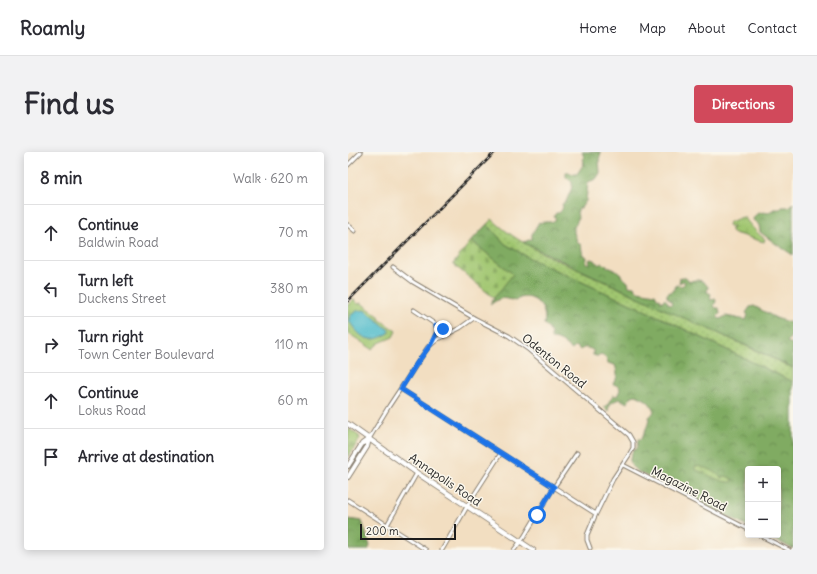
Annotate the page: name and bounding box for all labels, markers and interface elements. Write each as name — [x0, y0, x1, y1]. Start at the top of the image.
text: Roamly — [20, 16, 85, 40]
text: Home — [579, 19, 617, 37]
text: Map — [639, 19, 666, 37]
text: About — [688, 19, 726, 37]
text: Contact — [748, 19, 797, 37]
button: Directions — [694, 85, 793, 123]
text: Find us — [24, 86, 115, 122]
text: 8 min — [40, 167, 82, 189]
text: Walk · 620 m — [233, 170, 308, 187]
text: Continue — [78, 215, 139, 234]
icon: ahead — [40, 222, 62, 244]
text: 70 m — [279, 224, 308, 241]
text: Baldwin Road — [78, 234, 159, 251]
text: Turn left — [78, 271, 133, 290]
icon: left — [40, 278, 62, 300]
text: 380 m — [270, 280, 308, 297]
text: Duckens Street — [78, 290, 166, 307]
route end — [434, 320, 452, 338]
text: Turn right — [78, 327, 143, 346]
street label: Odenton Road — [519, 330, 589, 391]
icon: right — [40, 334, 62, 356]
text: 110 m — [275, 336, 308, 353]
text: Town Center Boulevard — [78, 346, 214, 363]
text: Continue — [78, 383, 139, 402]
icon: ahead — [40, 390, 62, 412]
text: 60 m — [277, 392, 308, 409]
text: Lokus Road — [78, 402, 146, 419]
icon: arrive — [40, 446, 62, 468]
text: Arrive at destination — [78, 447, 214, 466]
street label: Annapolis Road — [406, 450, 484, 509]
street label: Magazine Road — [649, 463, 730, 514]
map controls — [745, 466, 781, 538]
button: + — [745, 466, 781, 502]
button: − — [745, 502, 781, 538]
route start — [528, 506, 546, 524]
scale bar — [360, 522, 456, 541]
text: 200 m — [366, 524, 399, 538]

